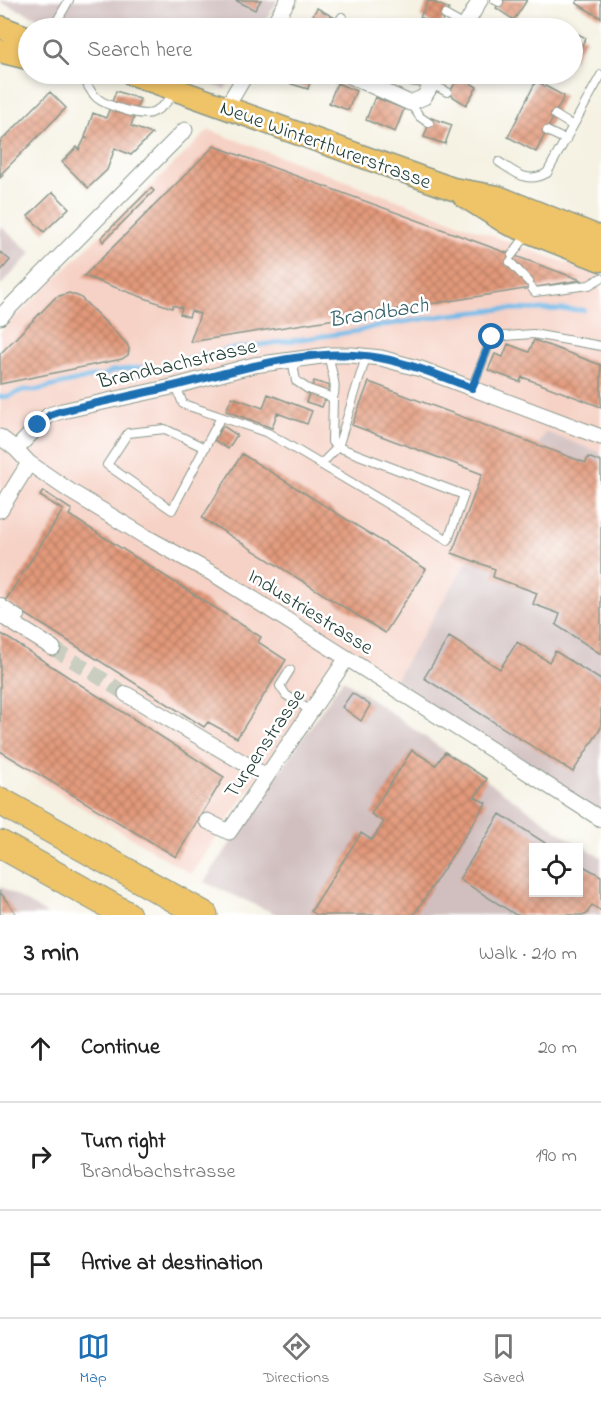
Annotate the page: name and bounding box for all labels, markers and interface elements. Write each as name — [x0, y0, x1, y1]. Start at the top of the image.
search box — [18, 18, 583, 84]
icon: search — [39, 35, 72, 68]
text: Search here — [87, 35, 192, 67]
street label: Neue Winterthurerstrasse — [216, 94, 435, 198]
water label: Brandbach — [326, 290, 431, 338]
route start — [478, 323, 504, 349]
street label: Brandbachstrasse — [94, 332, 260, 398]
route end — [24, 411, 50, 437]
street label: Industriestrasse — [241, 562, 379, 664]
street label: Turpenstrasse — [218, 683, 314, 805]
map controls — [529, 843, 583, 897]
button: locate — [529, 843, 583, 897]
text: 3 min — [24, 935, 79, 973]
text: Walk · 210 m — [479, 940, 577, 969]
icon: ahead — [24, 1032, 57, 1065]
text: Continue — [81, 1032, 160, 1064]
text: 20 m — [538, 1034, 577, 1063]
text: Turn right — [81, 1126, 166, 1158]
icon: right — [24, 1140, 57, 1173]
text: 190 m — [535, 1142, 577, 1171]
text: Brandbachstrasse — [81, 1158, 236, 1187]
icon: arrive — [24, 1248, 57, 1281]
text: Arrive at destination — [81, 1248, 263, 1280]
tab: Map — [77, 1330, 110, 1390]
tab: Directions — [263, 1330, 329, 1390]
tab: Saved — [483, 1330, 524, 1390]

